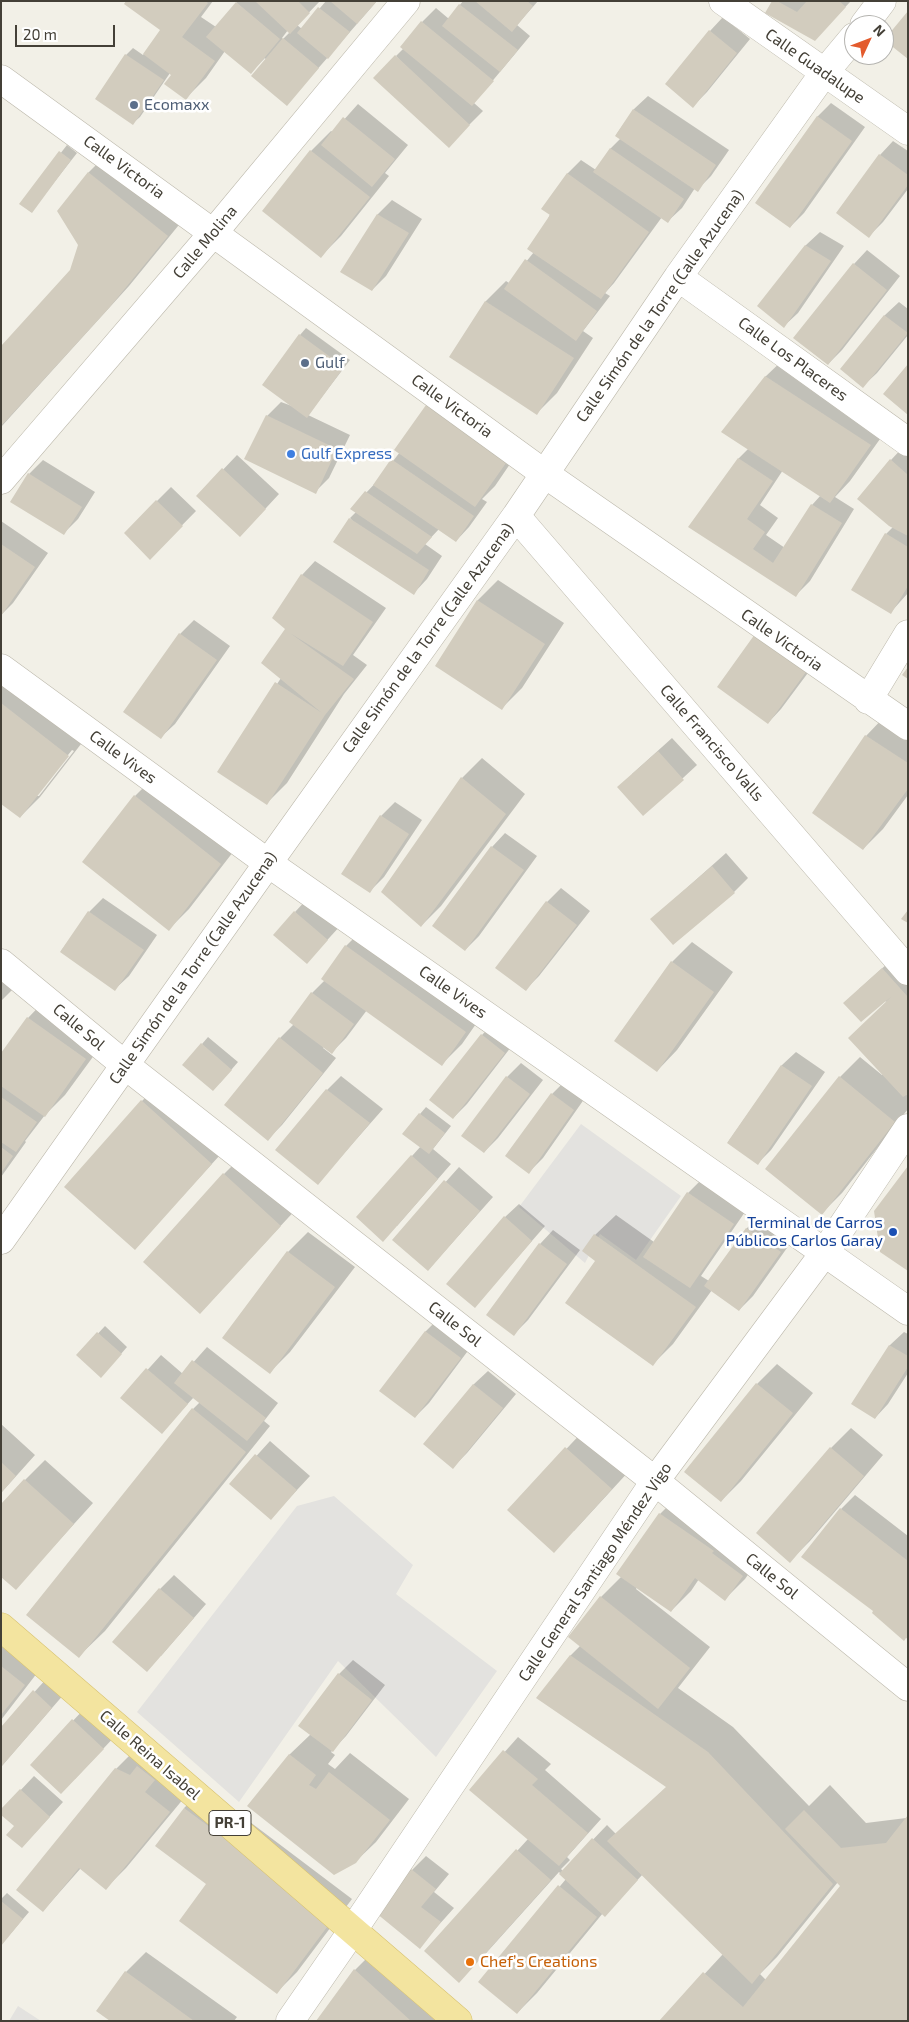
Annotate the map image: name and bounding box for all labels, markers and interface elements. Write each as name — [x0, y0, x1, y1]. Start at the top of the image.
scale bar — [18, 15, 118, 47]
north arrow — [844, 15, 894, 65]
text: N — [870, 21, 889, 40]
text: 20 m — [23, 25, 57, 43]
street label: Calle Guadalupe — [761, 25, 869, 107]
place label: Ecomaxx — [144, 95, 209, 115]
marker: Ecomaxx — [128, 99, 140, 111]
street label: Calle Victoria — [80, 131, 168, 203]
street label: Calle Simón de la Torre (Calle Azucena) — [572, 186, 748, 426]
street label: Calle Molina — [169, 202, 241, 282]
street label: Calle Los Placeres — [734, 313, 852, 405]
place label: Gulf — [315, 353, 345, 373]
marker: Gulf — [299, 357, 311, 369]
street label: Calle Victoria — [408, 370, 496, 442]
place label: Gulf Express — [301, 444, 392, 464]
marker: Gulf Express — [285, 448, 297, 460]
street label: Calle Simón de la Torre (Calle Azucena) — [338, 519, 518, 757]
street label: Calle Victoria — [737, 605, 827, 675]
street label: Calle Francisco Valls — [656, 681, 768, 805]
street label: Calle Vives — [86, 726, 160, 788]
street label: Calle Simón de la Torre (Calle Azucena) — [105, 848, 281, 1088]
street label: Calle Vives — [415, 962, 491, 1022]
street label: Calle Sol — [49, 1000, 109, 1054]
place label: Terminal de Carros Públicos Carlos Garay — [726, 1213, 883, 1251]
marker: Terminal de Carros Públicos Carlos Garay — [887, 1226, 899, 1238]
street label: Calle Sol — [425, 1297, 485, 1351]
street label: Calle General Santiago Méndez Vigo — [514, 1459, 676, 1685]
street label: Calle Sol — [742, 1549, 802, 1603]
street label: Calle Reina Isabel — [96, 1706, 204, 1804]
road number: PR-1 — [209, 1810, 251, 1836]
place label: Chef’s Creations — [480, 1952, 597, 1972]
marker: Chef’s Creations — [464, 1956, 476, 1968]

